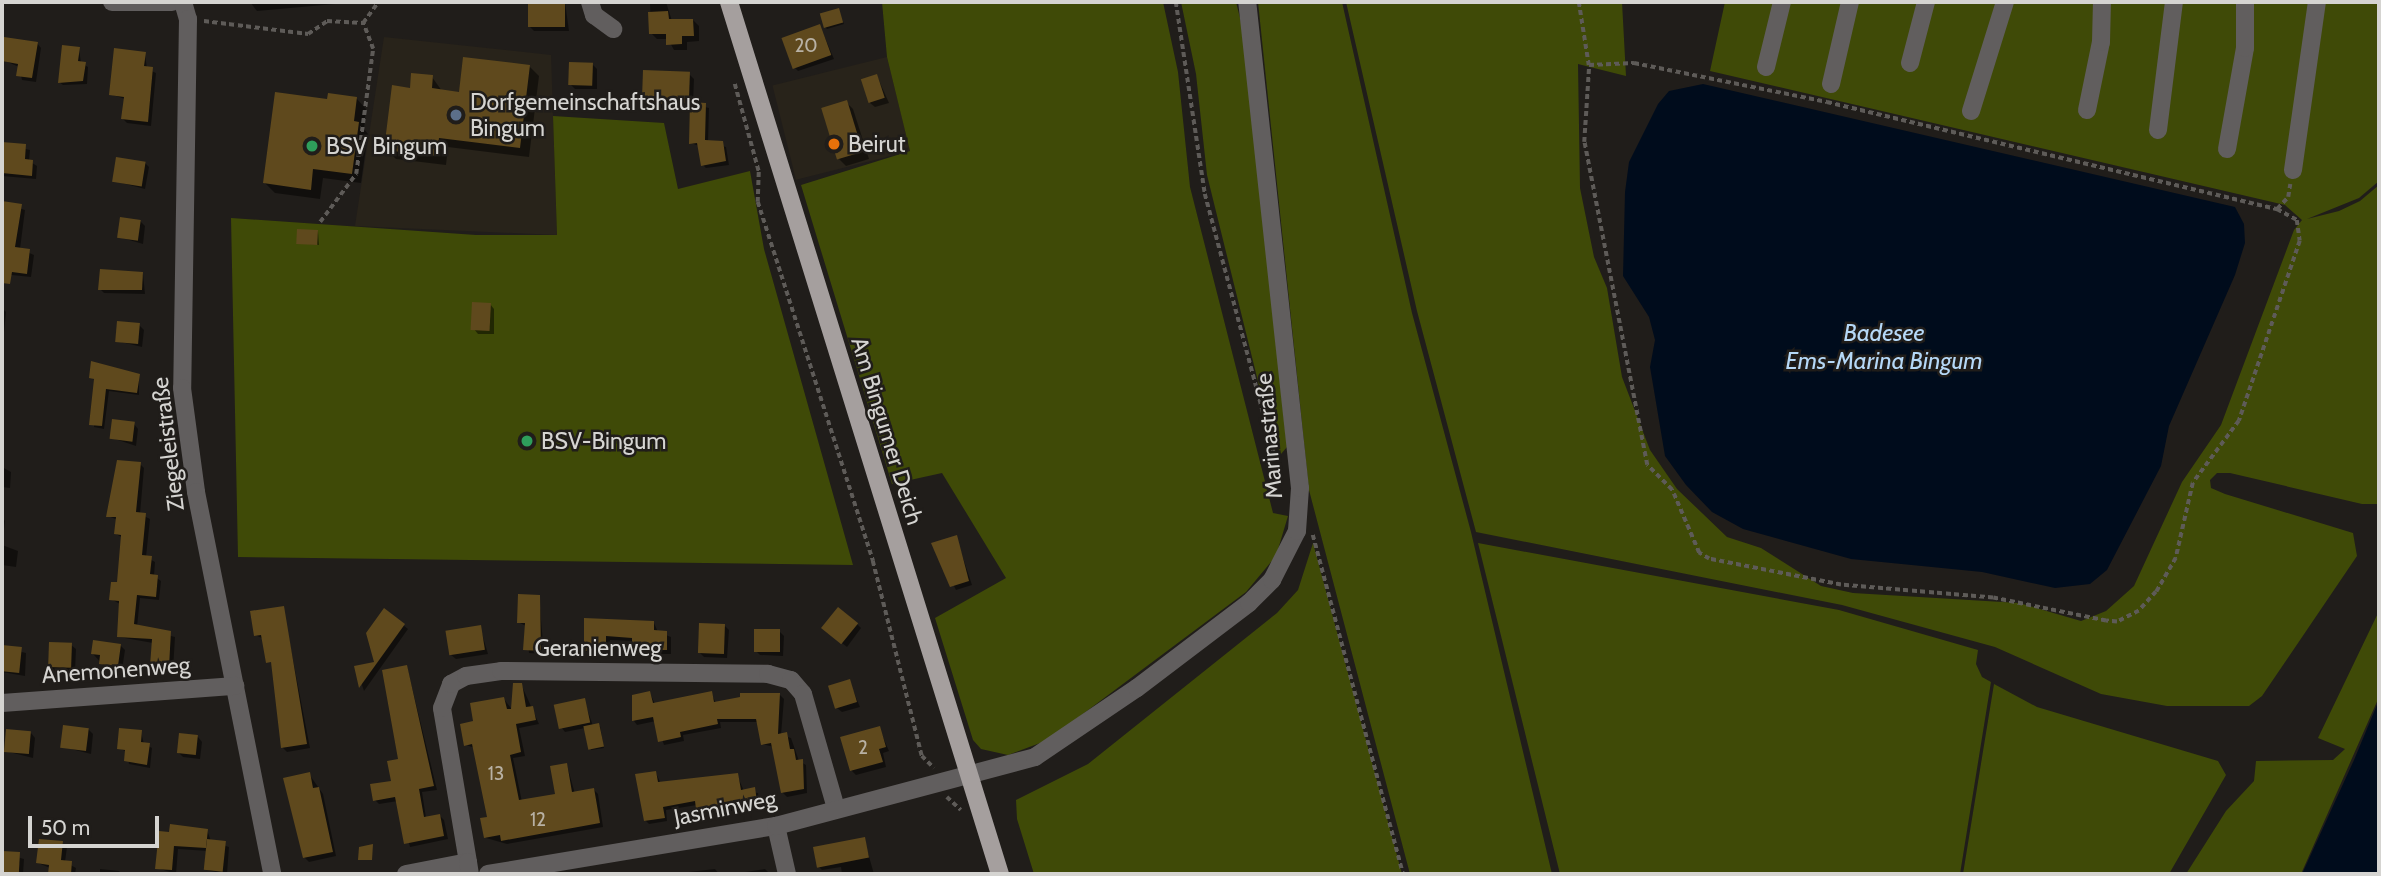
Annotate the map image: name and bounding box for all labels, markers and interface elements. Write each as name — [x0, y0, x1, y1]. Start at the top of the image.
house number: 20 — [794, 35, 818, 57]
place label: Dorfgemeinschaftshaus Bingum — [470, 88, 700, 142]
marker: Dorfgemeinschaftshaus Bingum — [448, 107, 464, 123]
place label: Beirut — [848, 130, 905, 158]
place label: BSV Bingum — [326, 132, 447, 160]
marker: Beirut — [826, 136, 842, 152]
marker: BSV Bingum — [304, 138, 320, 154]
water label: Badesee Ems-Marina Bingum — [1786, 319, 1982, 375]
street label: Am Bingumer Deich — [845, 334, 929, 528]
street label: Marinastraße — [1250, 372, 1288, 500]
street label: Ziegeleistraße — [146, 375, 190, 513]
place label: BSV-Bingum — [541, 427, 666, 455]
marker: BSV-Bingum — [519, 433, 535, 449]
street label: Geranienweg — [534, 634, 662, 662]
street label: Anemonenweg — [41, 651, 191, 689]
house number: 2 — [858, 737, 868, 759]
house number: 13 — [488, 763, 504, 785]
street label: Jasminweg — [671, 785, 779, 831]
scale bar — [32, 802, 163, 846]
house number: 12 — [530, 809, 546, 831]
text: 50 m — [41, 815, 90, 840]

